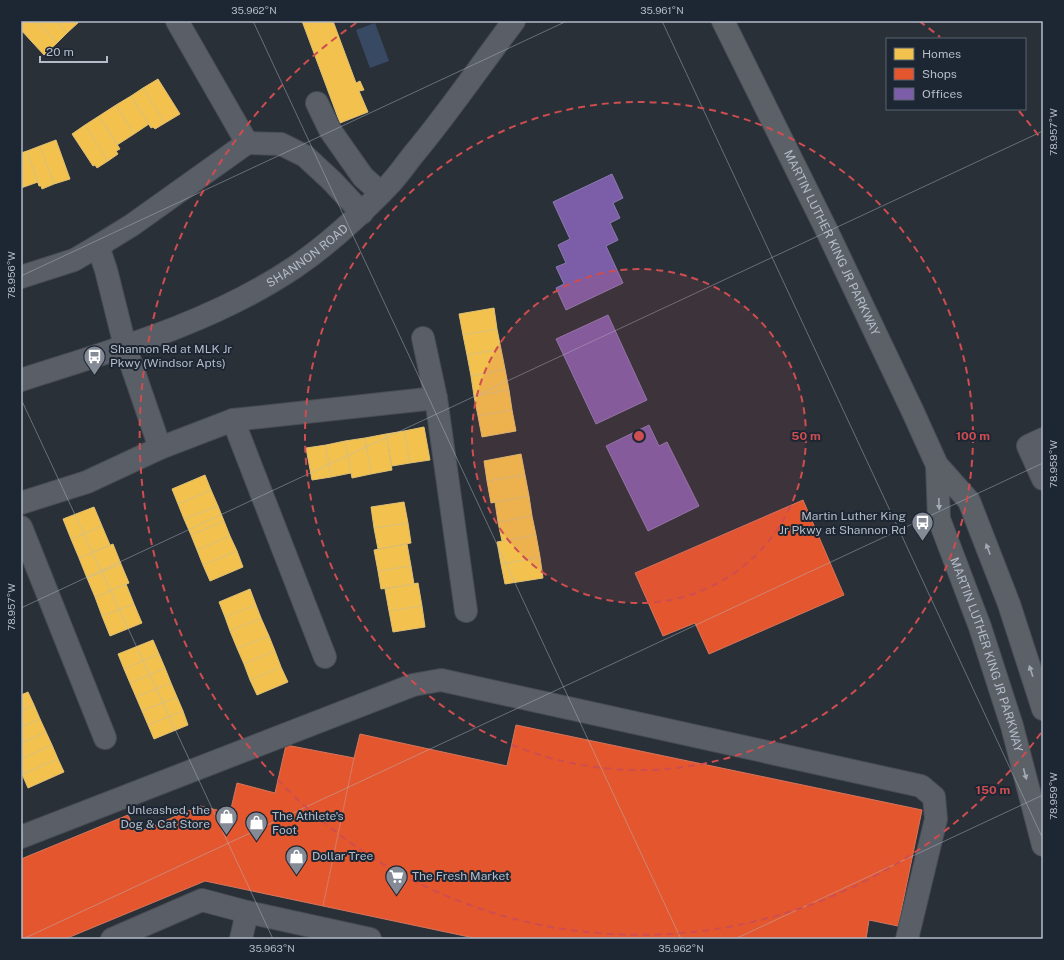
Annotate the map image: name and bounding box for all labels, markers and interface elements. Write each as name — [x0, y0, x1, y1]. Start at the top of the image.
text: 35.962°N — [231, 4, 277, 16]
text: 35.961°N — [640, 4, 684, 16]
scale bar — [40, 38, 107, 64]
legend — [886, 38, 1026, 110]
text: 20 m — [46, 45, 74, 59]
text: Homes — [922, 47, 961, 61]
text: Shops — [922, 67, 957, 81]
text: Offices — [922, 87, 962, 101]
text: 78.957°W — [1047, 108, 1059, 156]
street label: MARTIN LUTHER KING JR PARKWAY — [781, 148, 883, 339]
street label: SHANNON ROAD — [264, 221, 351, 290]
text: 78.956°W — [5, 251, 17, 299]
place label: Shannon Rd at MLK Jr Pkwy (Windsor Apts) — [110, 342, 232, 370]
bus stop icon: Shannon Rd at MLK Jr Pkwy (Windsor Apts) — [82, 343, 108, 376]
centre of rings — [632, 429, 646, 443]
text: 50 m — [791, 429, 821, 443]
text: 100 m — [956, 429, 990, 443]
text: 78.958°W — [1047, 440, 1059, 488]
one-way arrow — [935, 498, 942, 510]
place label: Martin Luther King Jr Pkwy at Shannon Rd — [779, 509, 906, 537]
bus stop icon: Martin Luther King Jr Pkwy at Shannon Rd — [909, 510, 935, 543]
one-way arrow — [984, 542, 990, 554]
street label: MARTIN LUTHER KING JR PARKWAY — [947, 555, 1026, 754]
text: 78.957°W — [5, 583, 17, 631]
one-way arrow — [1028, 665, 1034, 677]
one-way arrow — [1022, 768, 1028, 780]
text: 78.959°W — [1047, 772, 1059, 820]
text: 150 m — [976, 783, 1010, 797]
place label: Unleashed, the Dog & Cat Store — [121, 803, 210, 831]
shop icon: Unleashed, the Dog & Cat Store — [213, 804, 239, 837]
place label: The Athlete's Foot — [272, 809, 344, 837]
shop icon: The Athlete's Foot — [244, 810, 270, 843]
shop icon: Dollar Tree — [284, 843, 310, 876]
place label: Dollar Tree — [312, 849, 374, 863]
supermarket icon: The Fresh Market — [384, 863, 410, 896]
place label: The Fresh Market — [412, 869, 510, 883]
text: 35.963°N — [249, 942, 295, 954]
text: 35.962°N — [658, 942, 704, 954]

